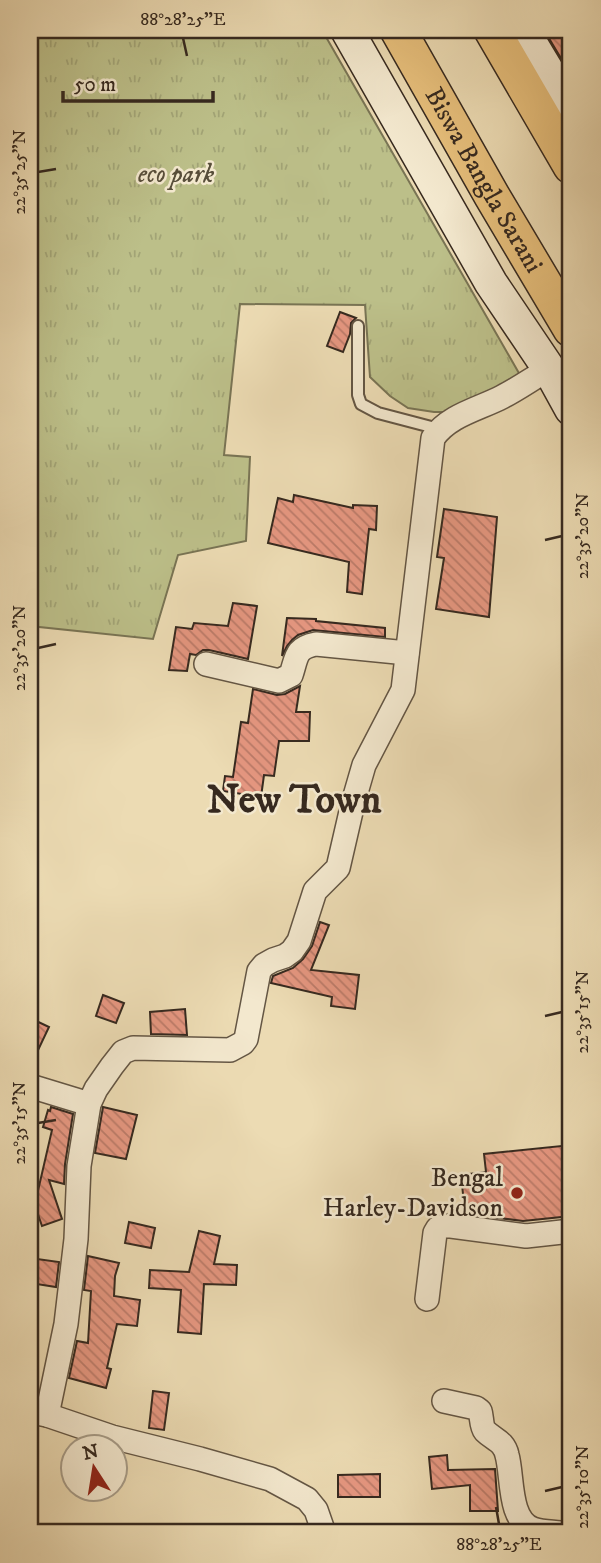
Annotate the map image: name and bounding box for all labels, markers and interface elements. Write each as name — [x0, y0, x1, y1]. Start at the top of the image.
text: 88°28'25"E — [140, 9, 226, 31]
scale bar — [63, 60, 214, 104]
text: 50 m — [74, 72, 116, 98]
street label: Biswa Bangla Sarani — [417, 82, 550, 279]
text: 22°35'25"N — [9, 129, 31, 215]
park label: eco park — [138, 158, 214, 191]
text: 22°35'20"N — [572, 493, 594, 579]
text: 22°35'20"N — [9, 605, 31, 691]
district label: New Town — [207, 776, 381, 826]
text: 22°35'15"N — [572, 970, 594, 1053]
text: 22°35'15"N — [9, 1081, 31, 1164]
place label: Bengal Harley-Davidson — [323, 1162, 503, 1225]
marker: Bengal Harley-Davidson — [509, 1185, 525, 1201]
north arrow — [60, 1434, 130, 1504]
text: N — [81, 1440, 101, 1466]
text: 22°35'10"N — [572, 1445, 594, 1529]
text: 88°28'25"E — [456, 1534, 542, 1556]

